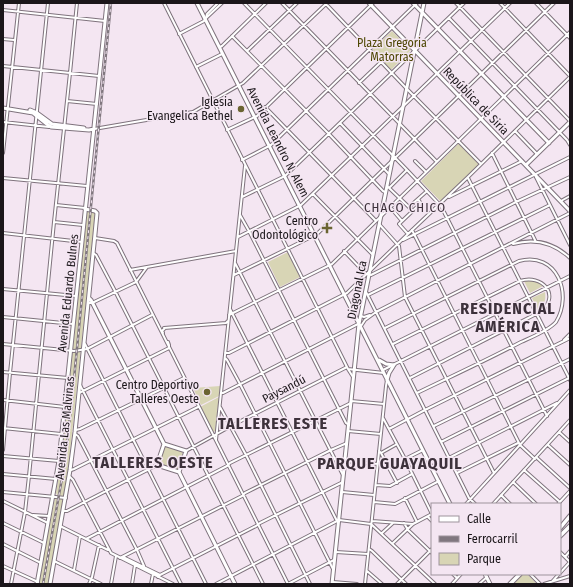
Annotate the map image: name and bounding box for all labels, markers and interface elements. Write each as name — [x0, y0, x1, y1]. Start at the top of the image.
park label: Plaza Gregoria Matorras — [357, 36, 427, 64]
street label: República de Siria — [440, 64, 512, 138]
street label: Avenida Leandro N. Alem — [244, 85, 312, 199]
place label: Iglesia Evangelica Bethel — [147, 95, 233, 123]
marker: Iglesia Evangelica Bethel — [236, 104, 246, 114]
district label: CHACO CHICO — [364, 200, 446, 215]
place label: Centro Odontológico — [252, 214, 318, 242]
marker: Centro Odontológico — [321, 222, 333, 234]
street label: Avenida Eduardo Bulnes — [55, 233, 81, 353]
street label: Diagonal Ica — [344, 259, 370, 321]
district label: RESIDENCIAL AMÉRICA — [460, 299, 556, 336]
street label: Paysandú — [260, 372, 308, 406]
street label: Avenida Las Malvinas — [53, 376, 77, 480]
place label: Centro Deportivo Talleres Oeste — [116, 378, 199, 406]
marker: Centro Deportivo Talleres Oeste — [202, 387, 212, 397]
district label: TALLERES ESTE — [218, 414, 328, 433]
district label: TALLERES OESTE — [92, 453, 214, 472]
district label: PARQUE GUAYAQUIL — [317, 454, 463, 473]
legend — [431, 503, 561, 575]
text: Calle — [467, 512, 491, 526]
text: Ferrocarril — [467, 532, 518, 546]
text: Parque — [467, 552, 501, 566]

